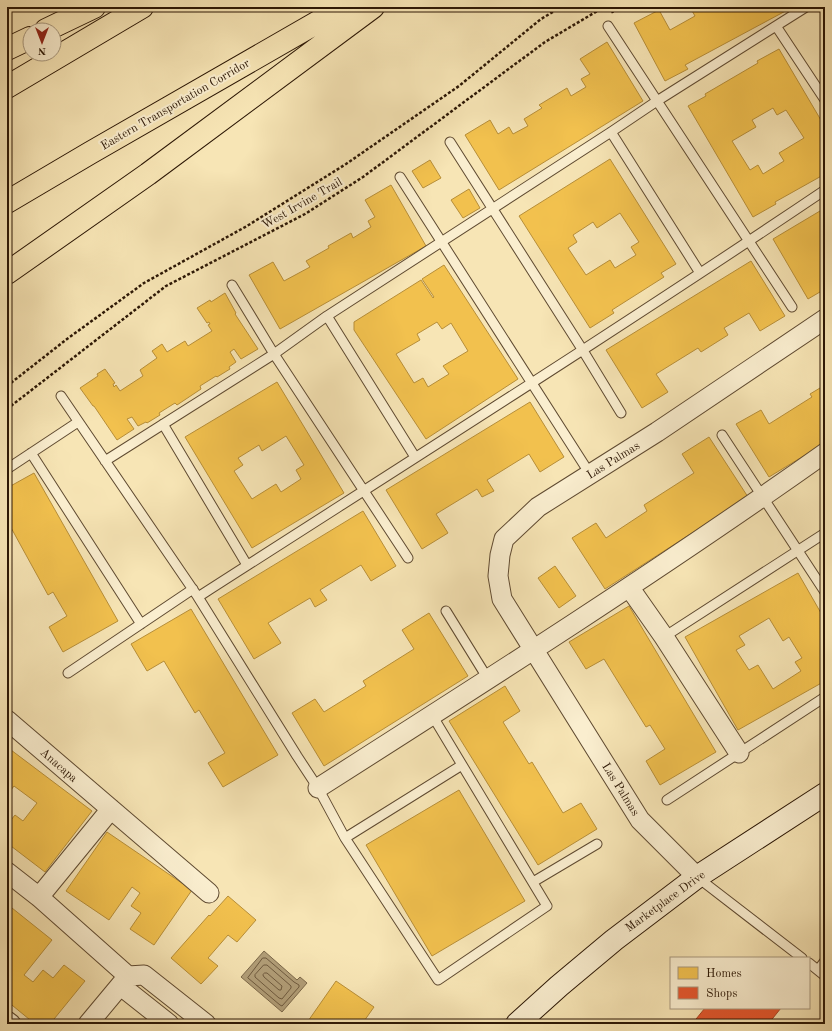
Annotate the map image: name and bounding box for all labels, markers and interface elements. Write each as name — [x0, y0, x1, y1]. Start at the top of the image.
north arrow — [22, 22, 62, 62]
text: N — [37, 45, 46, 56]
street label: Eastern Transportation Corridor — [99, 57, 252, 152]
street label: West Irvine Trail — [260, 176, 345, 232]
street label: Las Palmas — [585, 440, 642, 482]
street label: Anacapa — [37, 747, 79, 785]
street label: Las Palmas — [599, 761, 641, 818]
street label: Marketplace Drive — [624, 869, 708, 935]
legend — [670, 957, 810, 1009]
text: Homes — [706, 968, 742, 980]
text: Shops — [706, 988, 737, 1000]

